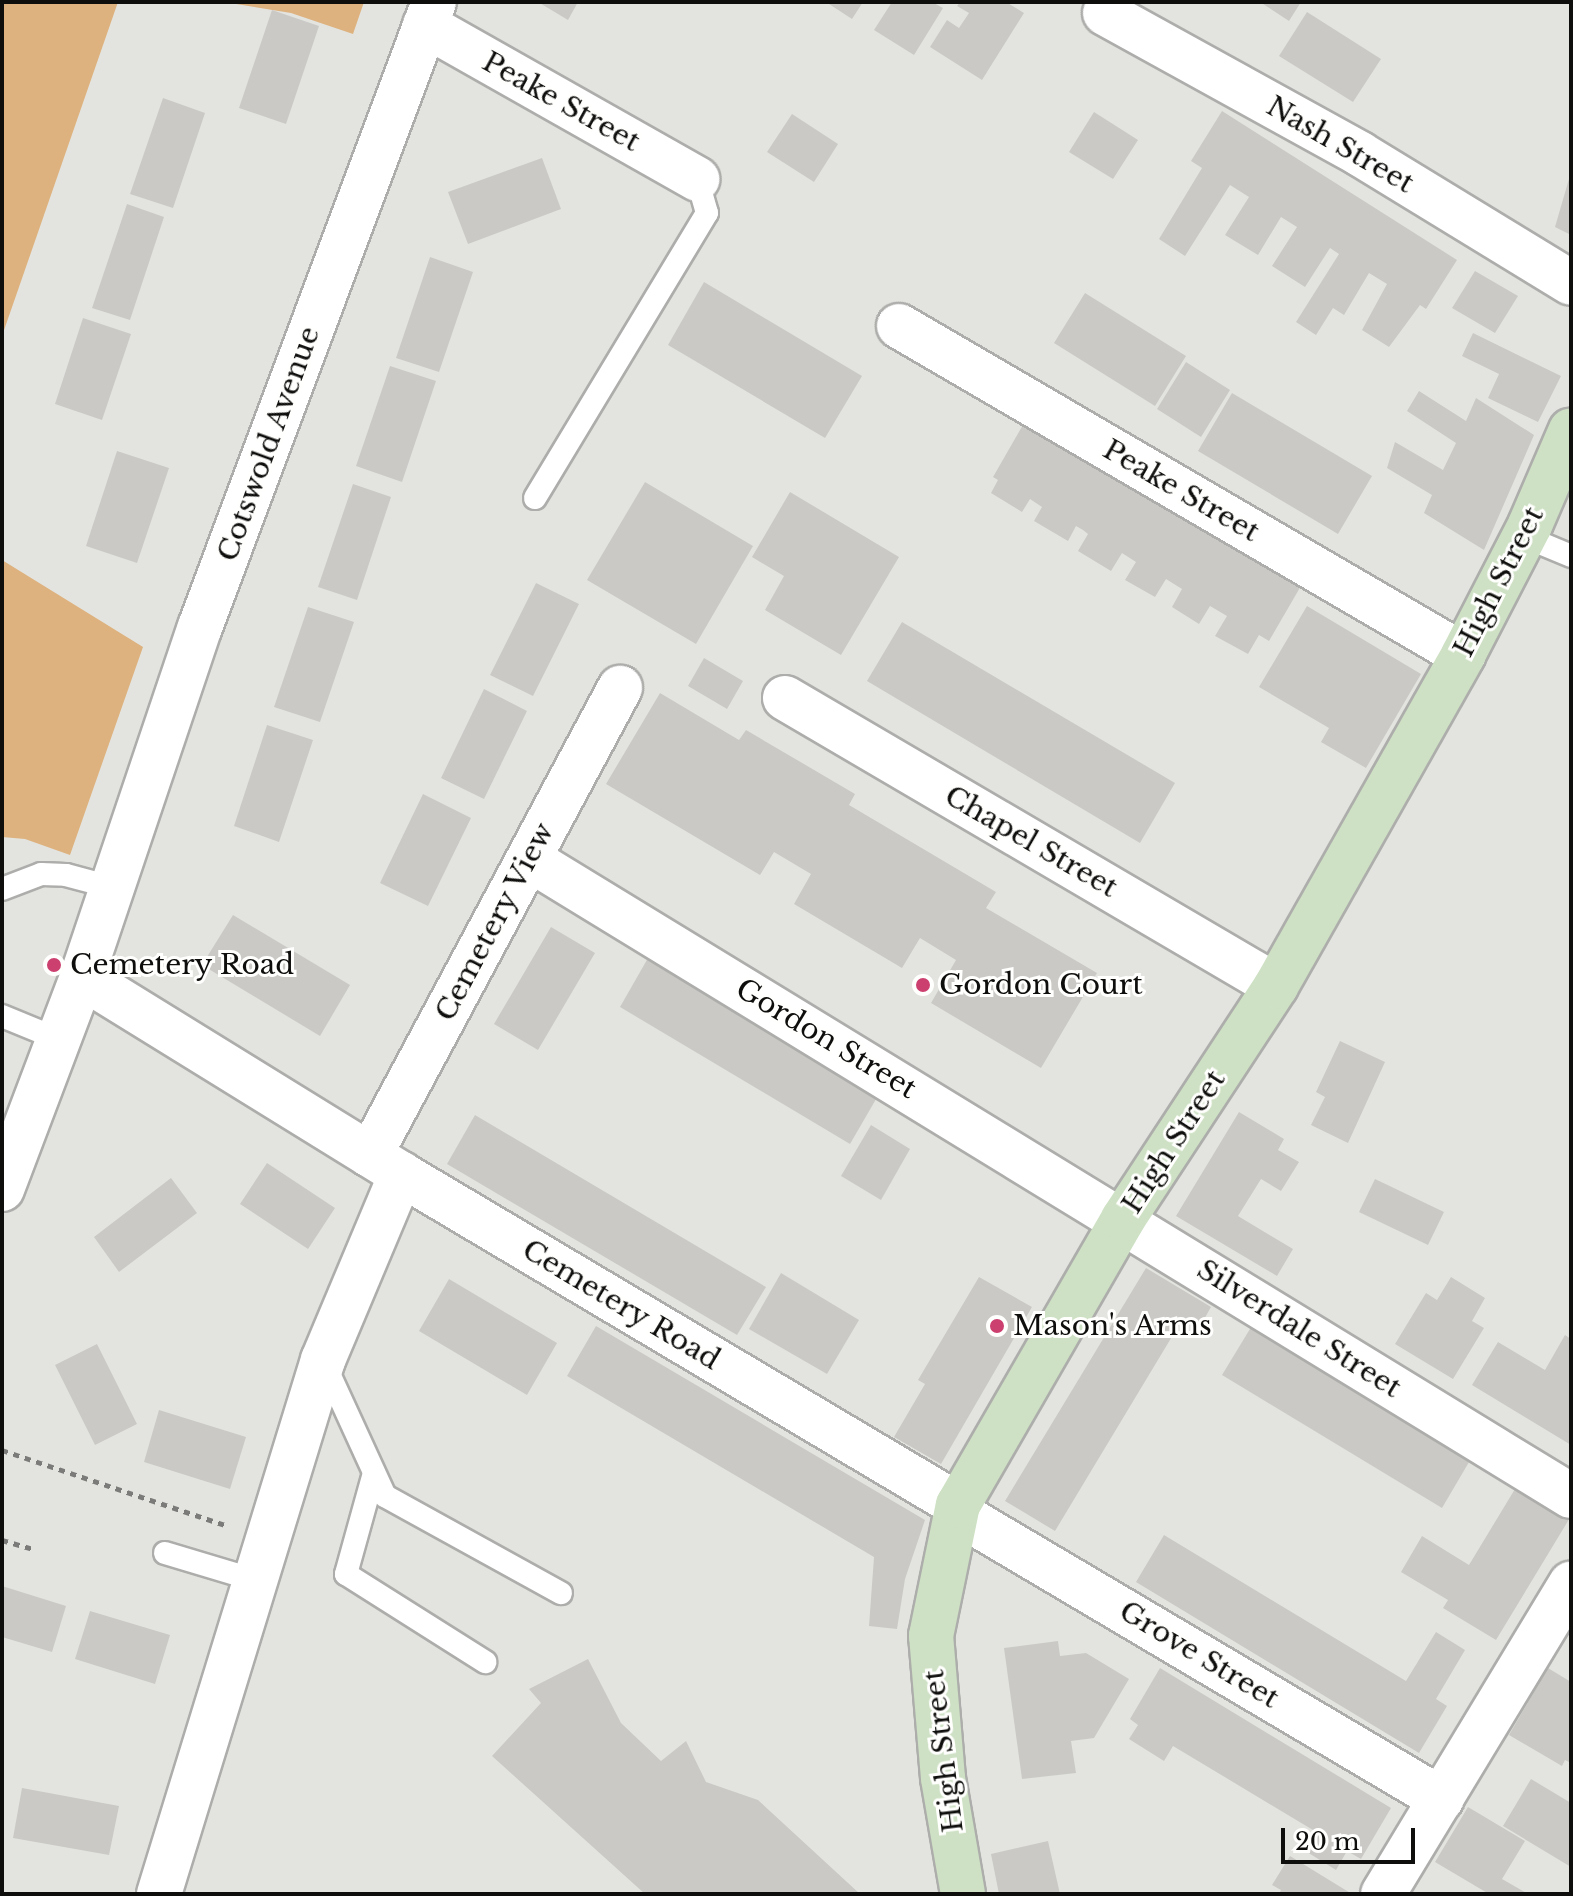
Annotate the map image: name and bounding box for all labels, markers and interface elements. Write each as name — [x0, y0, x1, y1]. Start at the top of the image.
street label: Peake Street — [477, 45, 645, 159]
street label: Nash Street — [1261, 89, 1419, 201]
street label: Cotswold Avenue — [211, 322, 327, 566]
street label: Peake Street — [1097, 433, 1265, 549]
street label: High Street — [1447, 501, 1551, 663]
street label: Chapel Street — [939, 779, 1123, 905]
street label: Cemetery View — [428, 816, 562, 1028]
place label: Cemetery Road — [70, 948, 295, 982]
marker: Cemetery Road — [45, 956, 63, 974]
place label: Gordon Court — [939, 968, 1143, 1002]
street label: Gordon Street — [730, 972, 922, 1106]
marker: Gordon Court — [914, 976, 932, 994]
street label: High Street — [1115, 1064, 1233, 1220]
street label: Cemetery Road — [516, 1233, 726, 1377]
street label: Silverdale Street — [1191, 1253, 1407, 1405]
place label: Mason's Arms — [1013, 1309, 1213, 1343]
marker: Mason's Arms — [988, 1317, 1006, 1335]
street label: Grove Street — [1113, 1594, 1285, 1716]
street label: High Street — [917, 1668, 971, 1834]
scale bar — [1285, 1812, 1419, 1862]
text: 20 m — [1295, 1827, 1360, 1856]

